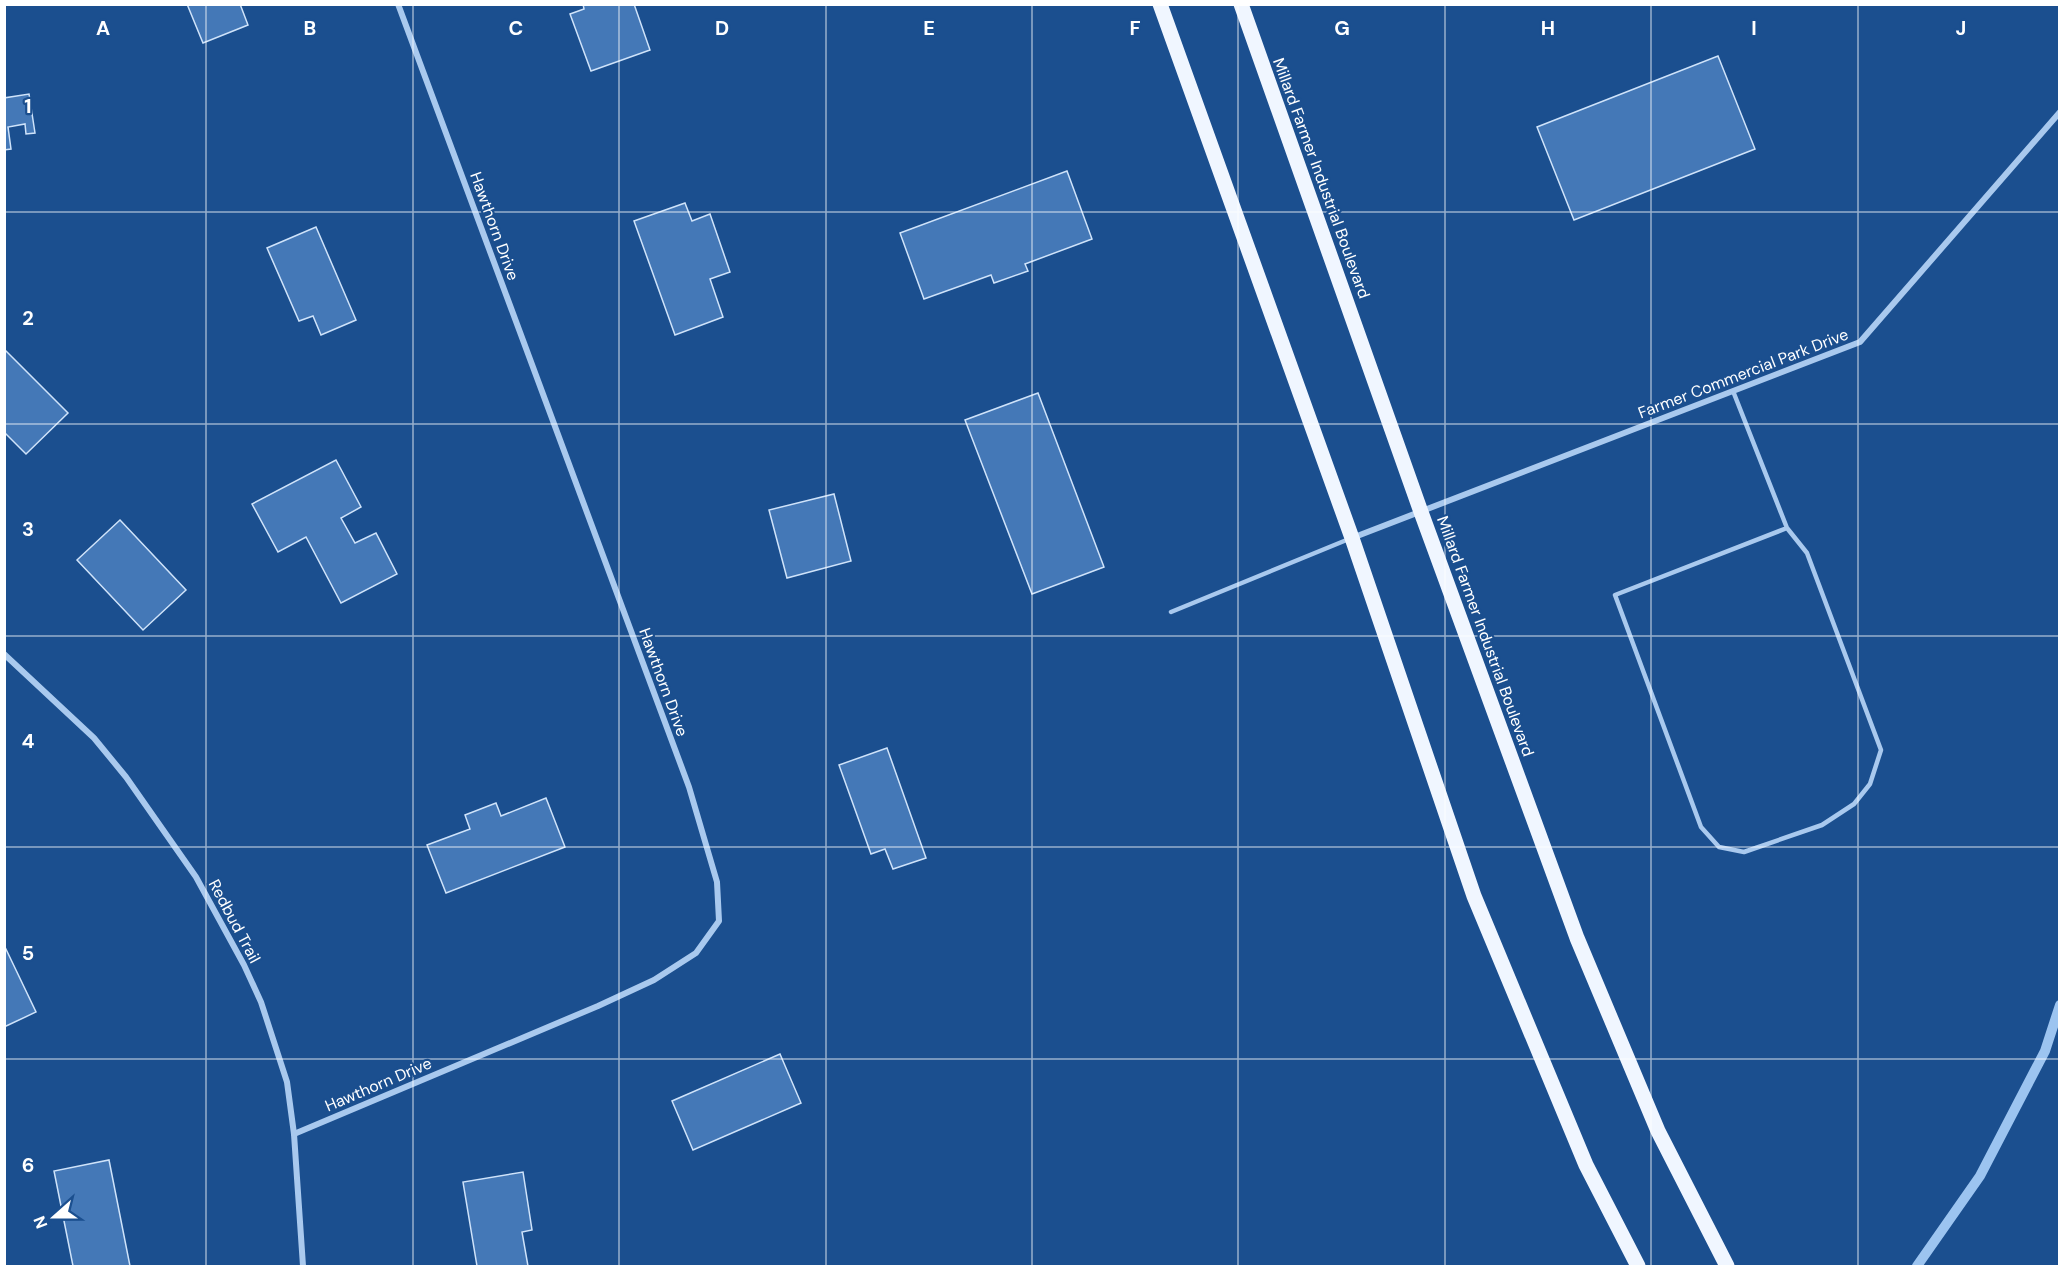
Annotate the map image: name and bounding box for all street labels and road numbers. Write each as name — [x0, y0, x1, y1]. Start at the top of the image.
street label: Millard Farmer Industrial Boulevard — [1268, 55, 1375, 301]
street label: Hawthorn Drive — [465, 169, 524, 283]
street label: Farmer Commercial Park Drive — [1635, 324, 1851, 423]
street label: Millard Farmer Industrial Boulevard — [1432, 513, 1539, 759]
street label: Hawthorn Drive — [634, 625, 693, 739]
street label: Redbud Trail — [204, 876, 265, 967]
street label: Hawthorn Drive — [322, 1053, 435, 1116]

